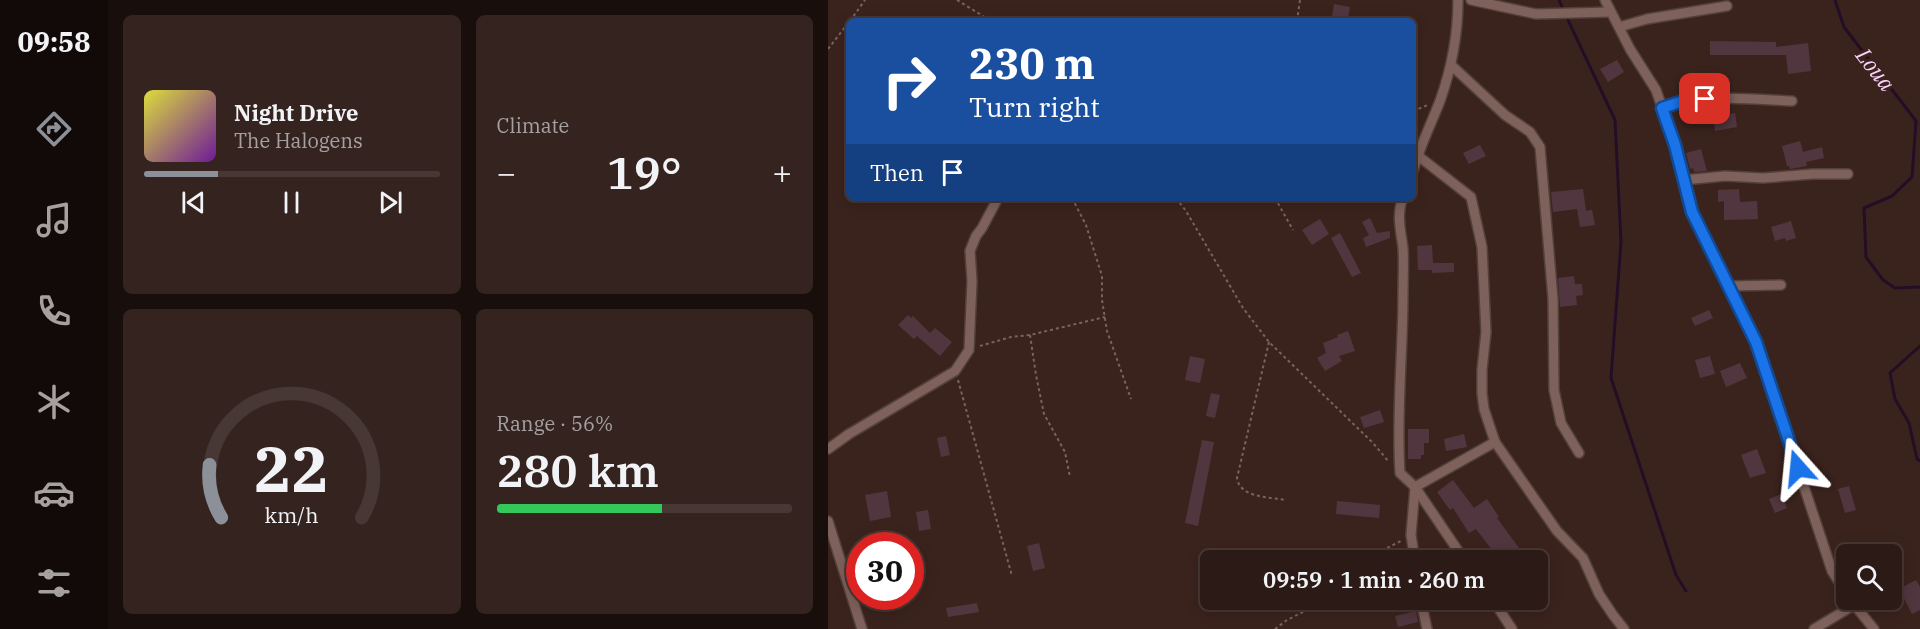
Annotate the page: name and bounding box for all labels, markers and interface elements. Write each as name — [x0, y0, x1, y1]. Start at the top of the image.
text: 09:58 — [18, 24, 90, 59]
text: 230 m — [969, 36, 1095, 91]
water label: Loua — [1849, 41, 1902, 97]
icon: right — [870, 42, 948, 120]
pin — [1679, 73, 1730, 124]
icon: arrive — [1688, 82, 1721, 115]
text: Turn right — [969, 89, 1100, 124]
text: Night Drive — [234, 98, 359, 127]
icon: directions — [33, 108, 75, 150]
text: Climate — [497, 112, 569, 139]
text: The Halogens — [234, 127, 363, 154]
text: 19° — [607, 143, 682, 201]
text: − — [497, 151, 516, 194]
text: + — [772, 151, 792, 194]
icon: arrive — [936, 156, 969, 189]
text: Then — [870, 158, 924, 187]
icon: previous — [177, 186, 210, 219]
icon: pause — [275, 186, 308, 219]
icon: next — [374, 186, 407, 219]
icon: music — [33, 199, 75, 241]
icon: phone — [33, 290, 75, 332]
icon: climate — [33, 381, 75, 423]
text: Range · 56% — [497, 410, 613, 437]
text: 22 — [254, 428, 329, 509]
position arrow — [1766, 436, 1830, 500]
text: 280 km — [497, 441, 659, 499]
icon: car — [33, 472, 75, 514]
text: km/h — [265, 502, 319, 530]
speed limit sign: 30 — [846, 532, 924, 610]
map controls — [1836, 544, 1902, 610]
button: search — [1836, 544, 1902, 610]
icon: filters — [33, 562, 75, 604]
text: 09:59 · 1 min · 260 m — [1263, 565, 1485, 594]

